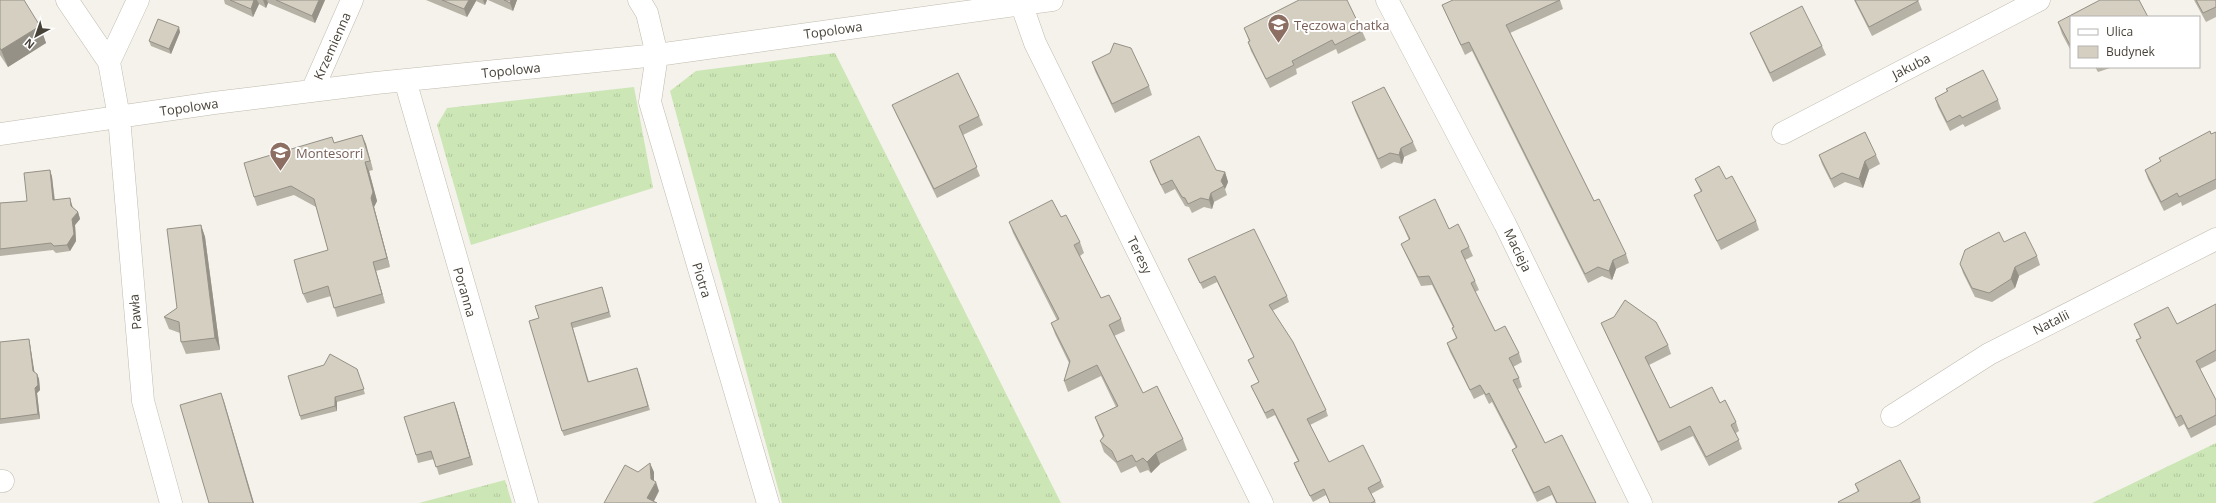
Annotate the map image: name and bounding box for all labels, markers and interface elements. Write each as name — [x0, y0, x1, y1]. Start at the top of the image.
street label: Krzemienna — [309, 9, 355, 83]
school or university icon: Tęczowa chatka — [1265, 12, 1291, 45]
north arrow — [16, 16, 56, 56]
place label: Tęczowa chatka — [1294, 16, 1389, 34]
legend — [2070, 16, 2200, 68]
street label: Topolowa — [802, 17, 864, 43]
text: Ulica — [2106, 23, 2133, 40]
text: N — [21, 35, 38, 53]
text: Budynek — [2106, 43, 2156, 60]
street label: Jakuba — [1887, 49, 1933, 84]
street label: Topolowa — [481, 58, 541, 82]
street label: Topolowa — [158, 94, 220, 120]
school or university icon: Montesorri — [268, 140, 294, 173]
place label: Montesorri — [296, 144, 363, 162]
street label: Macieja — [1500, 225, 1536, 275]
street label: Teresy — [1123, 233, 1157, 277]
street label: Piotra — [688, 260, 716, 300]
street label: Poranna — [449, 265, 481, 319]
street label: Pawła — [124, 293, 146, 331]
street label: Natalii — [2030, 305, 2072, 339]

